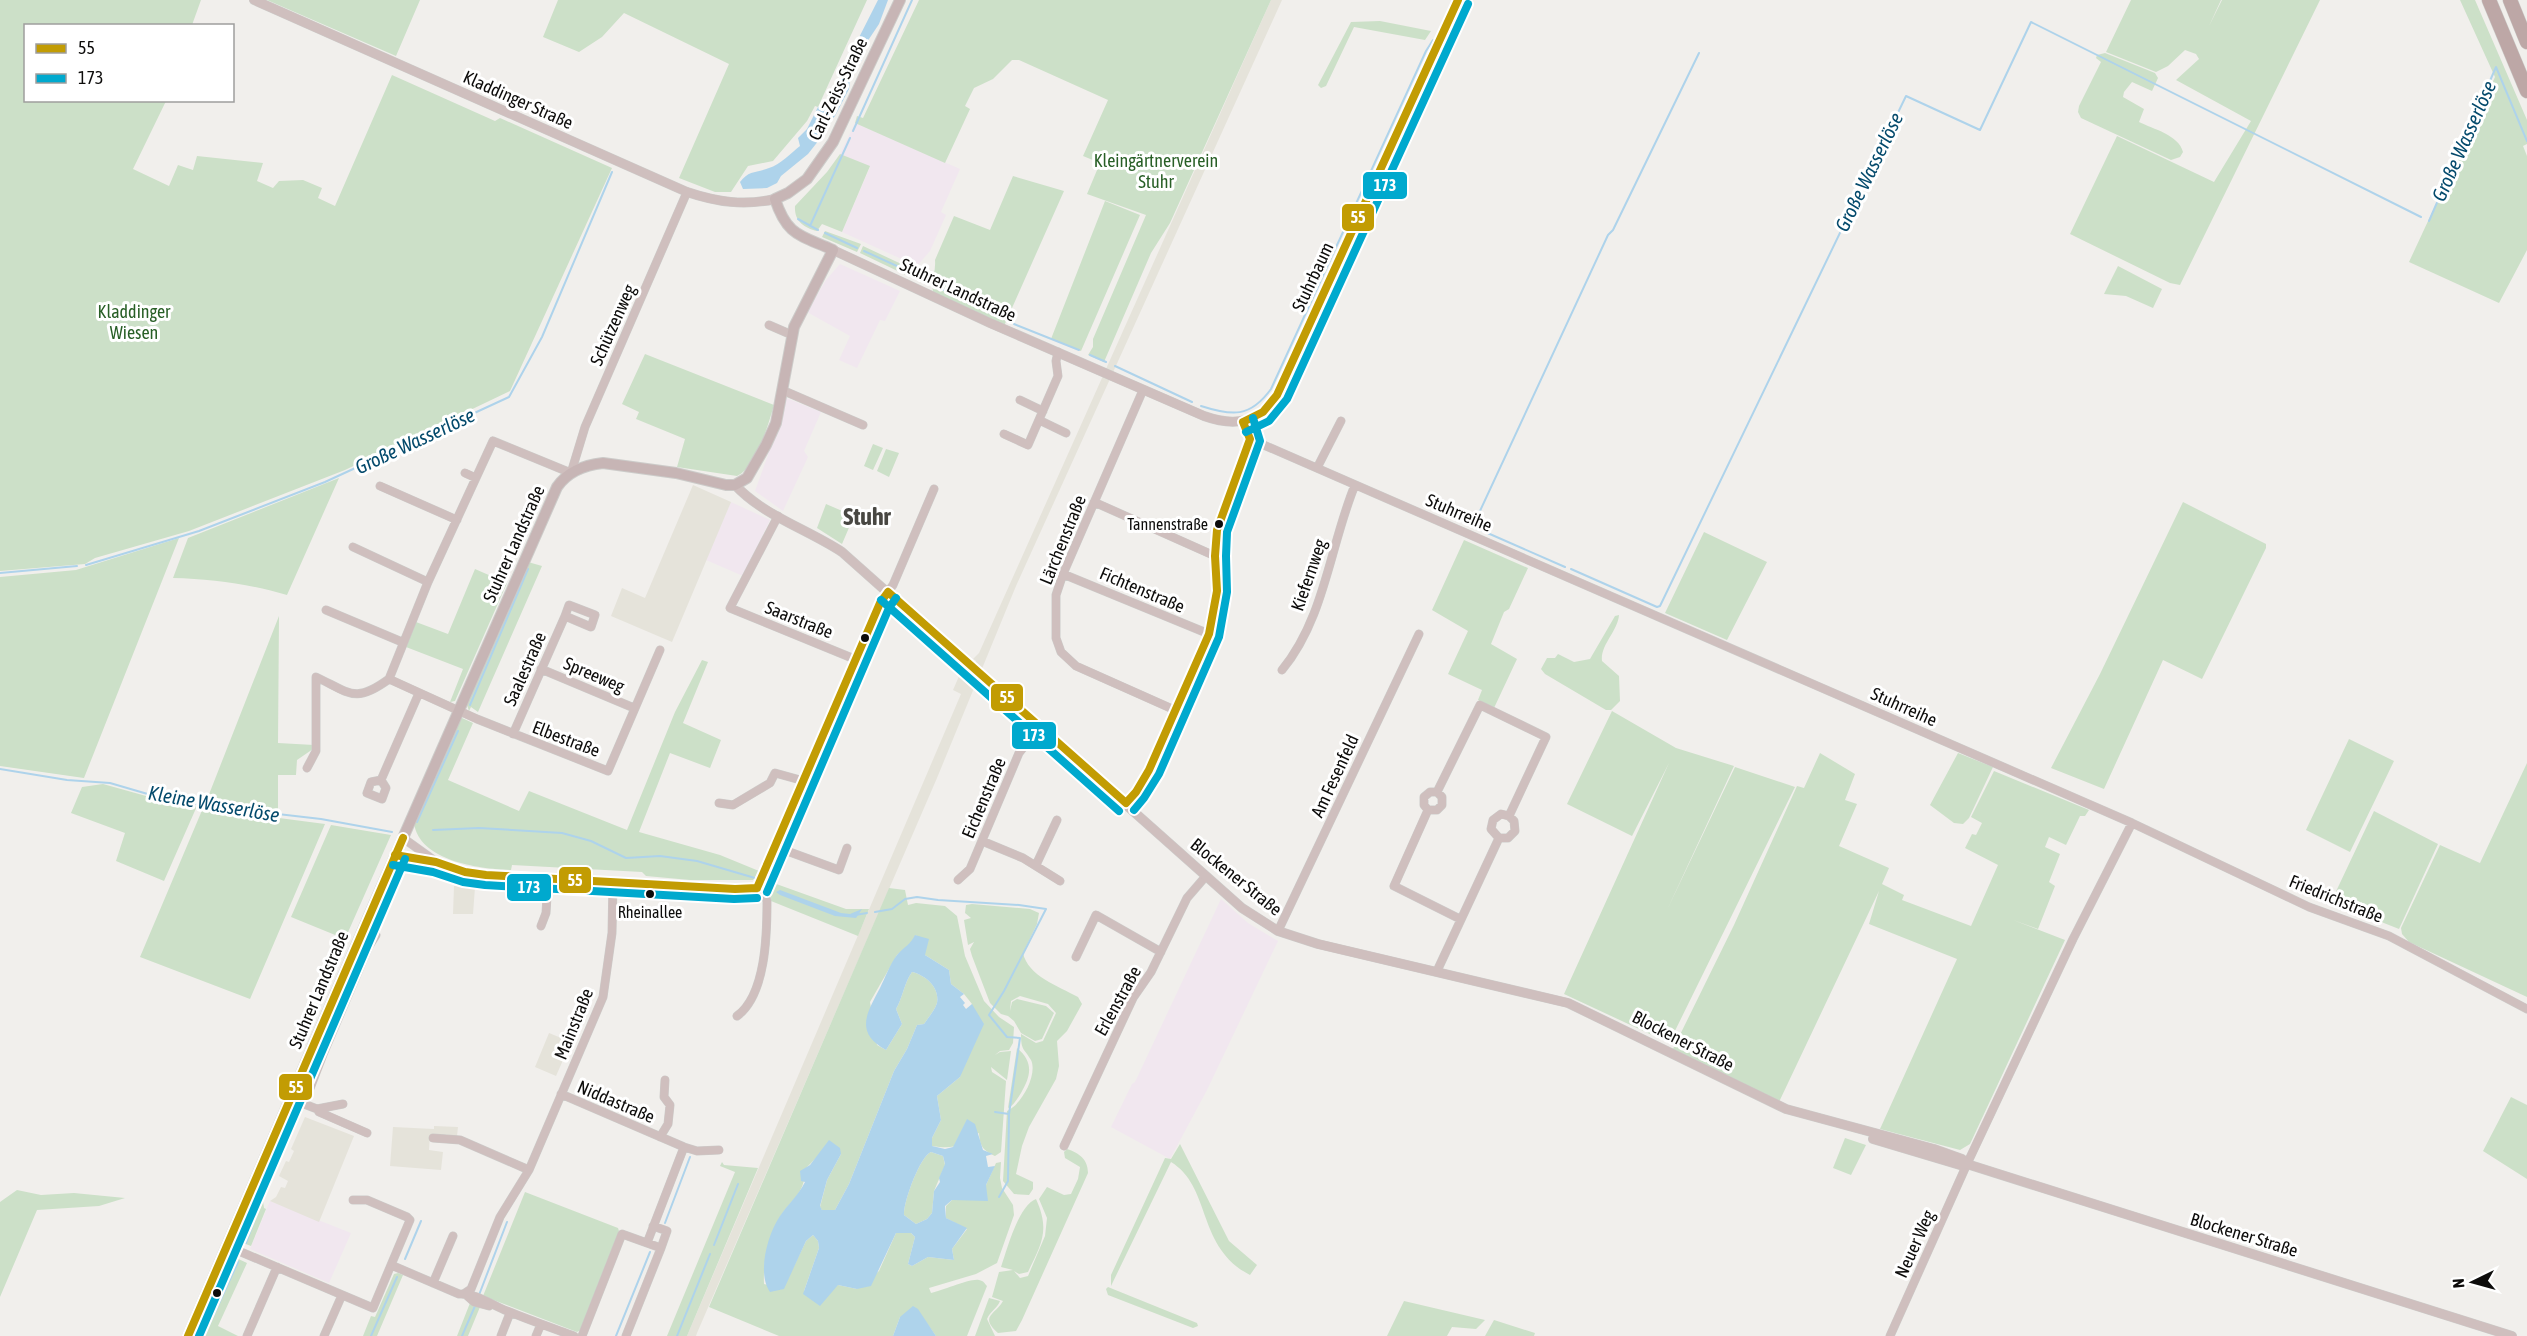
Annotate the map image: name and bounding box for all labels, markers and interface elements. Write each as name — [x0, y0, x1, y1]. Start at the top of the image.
legend — [24, 24, 234, 102]
street label: Carl-Zeiss-Straße — [804, 34, 871, 143]
text: 55 — [78, 37, 95, 58]
street label: Kladdinger Straße — [460, 66, 576, 133]
text: 173 — [78, 67, 103, 88]
water label: Große Wasserlöse — [2427, 77, 2500, 205]
water label: Große Wasserlöse — [1830, 109, 1907, 235]
park label: Kleingärtnerverein Stuhr — [1094, 150, 1218, 192]
line badge: 173 — [1362, 171, 1408, 200]
text: 173 — [1374, 176, 1396, 194]
line badge: 55 — [1341, 203, 1375, 232]
text: 55 — [1350, 208, 1366, 226]
street label: Stuhrbaum — [1287, 239, 1338, 315]
street label: Stuhrer Landstraße — [897, 254, 1020, 326]
street label: Schützenweg — [585, 281, 640, 369]
park label: Kladdinger Wiesen — [98, 301, 171, 343]
water label: Große Wasserlöse — [351, 403, 478, 478]
street label: Stuhrer Landstraße — [478, 482, 549, 605]
street label: Stuhrreihe — [1423, 489, 1496, 536]
street label: Lärchenstraße — [1035, 492, 1090, 588]
district label: Stuhr — [843, 503, 892, 530]
place label: Tannenstraße — [1127, 515, 1208, 533]
marker: Tannenstraße — [1213, 518, 1225, 530]
street label: Kiefernweg — [1286, 536, 1331, 614]
street label: Fichtenstraße — [1097, 562, 1188, 617]
street label: Saarstraße — [762, 596, 836, 643]
street label: Saalestraße — [499, 629, 550, 709]
unlabelled marker — [859, 632, 871, 644]
street label: Spreeweg — [561, 652, 628, 697]
line badge: 55 — [990, 683, 1024, 712]
street label: Stuhrreihe — [1868, 683, 1940, 730]
text: 55 — [999, 688, 1015, 706]
street label: Elbestraße — [529, 716, 603, 761]
line badge: 173 — [1011, 721, 1057, 750]
text: 173 — [1023, 726, 1045, 744]
street label: Am Fesenfeld — [1306, 731, 1363, 820]
street label: Eichenstraße — [957, 754, 1010, 841]
water label: Kleine Wasserlöse — [147, 781, 281, 826]
street label: Blockener Straße — [1186, 833, 1286, 920]
line badge: 55 — [558, 866, 592, 894]
street label: Friedrichstraße — [2286, 870, 2386, 927]
text: 55 — [567, 871, 583, 889]
line badge: 173 — [506, 873, 552, 902]
text: 173 — [518, 878, 540, 896]
marker: Rheinallee — [644, 888, 656, 900]
place label: Rheinallee — [618, 903, 682, 921]
street label: Stuhrer Landstraße — [284, 928, 353, 1052]
street label: Erlenstraße — [1090, 962, 1145, 1039]
street label: Mainstraße — [550, 985, 597, 1062]
street label: Blockener Straße — [1629, 1006, 1738, 1075]
line badge: 55 — [278, 1073, 313, 1101]
street label: Niddastraße — [574, 1076, 658, 1127]
text: 55 — [288, 1078, 304, 1096]
street label: Neuer Weg — [1890, 1206, 1939, 1281]
street label: Blockener Straße — [2188, 1208, 2300, 1261]
north arrow — [2443, 1252, 2503, 1312]
text: N — [2449, 1278, 2467, 1289]
unlabelled marker — [211, 1287, 223, 1299]

